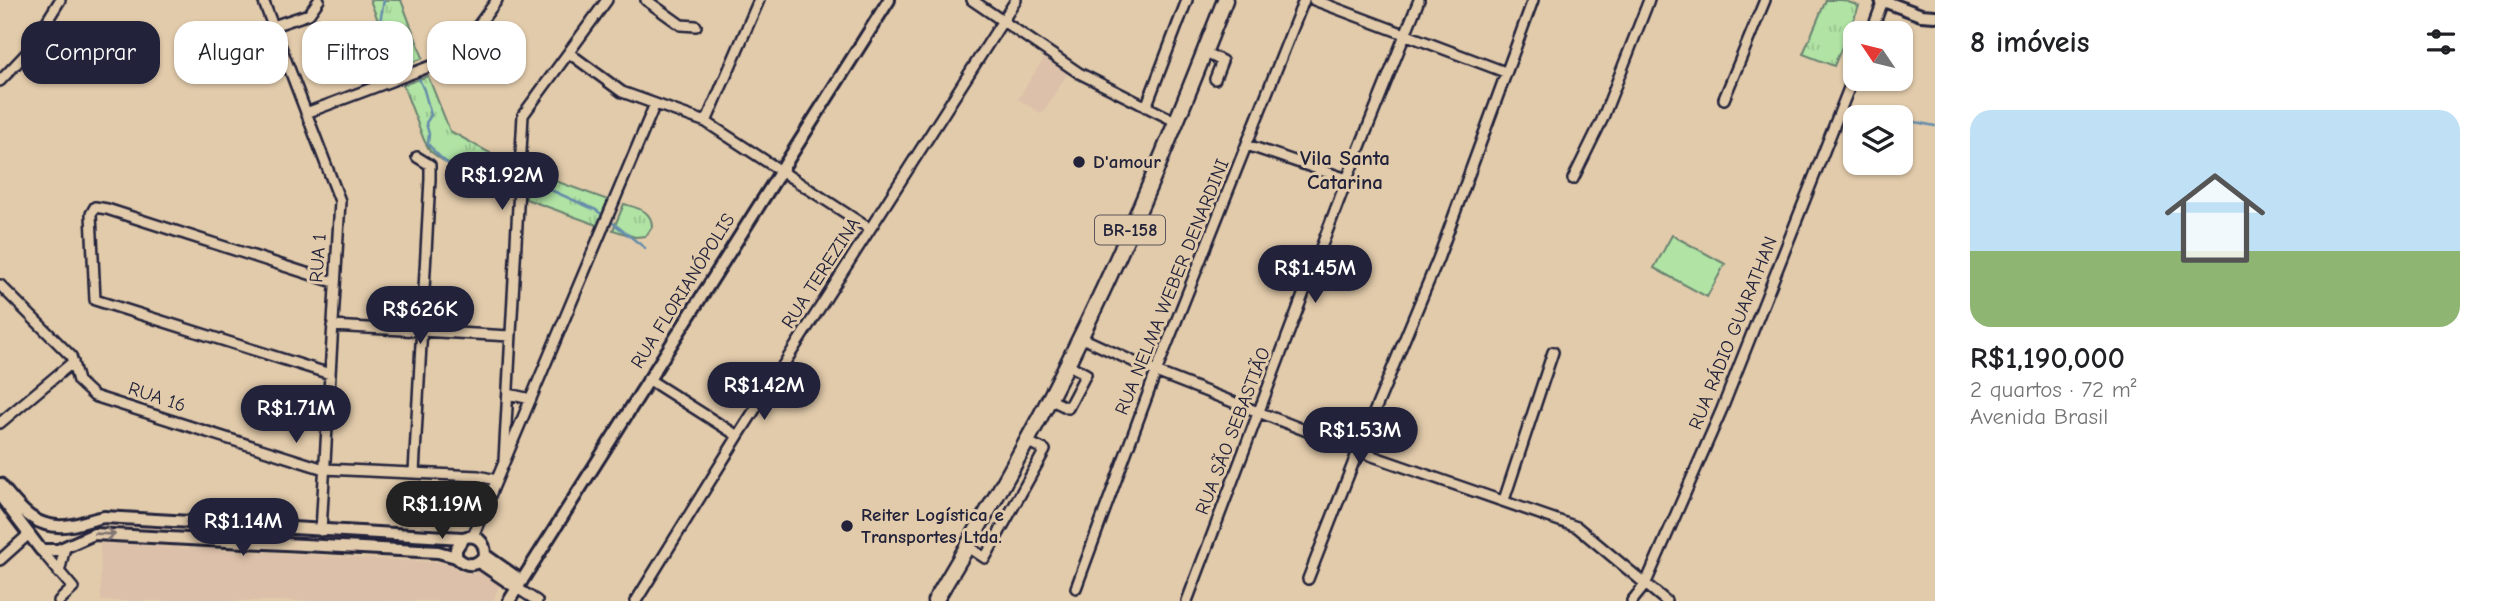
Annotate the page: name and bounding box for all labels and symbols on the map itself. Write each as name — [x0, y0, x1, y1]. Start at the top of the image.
north arrow — [1843, 21, 1913, 91]
district label: Vila Santa Catarina — [1300, 146, 1390, 194]
place label: D'amour — [1093, 151, 1161, 173]
pin: R$1.92M — [437, 152, 567, 212]
marker: D'amour — [1071, 154, 1087, 170]
street label: RUA NELMA WEBER DENARDINI — [1110, 156, 1234, 418]
street label: RUA FLORIANÓPOLIS — [626, 209, 740, 373]
street label: RUA TEREZINA — [777, 213, 865, 333]
road number: BR-158 — [1095, 215, 1165, 244]
street label: RUA 1 — [305, 233, 331, 283]
street label: RUA RÁDIO GUARATHAN — [1684, 233, 1782, 433]
pin: R$1.45M — [1250, 246, 1380, 305]
pin: R$626K — [363, 286, 477, 346]
street label: RUA SÃO SEBASTIÃO — [1191, 344, 1275, 518]
pin: R$1.42M — [699, 362, 829, 422]
street label: RUA 16 — [125, 377, 189, 417]
pin: R$1.71M — [231, 386, 361, 445]
pin: R$1.53M — [1295, 407, 1425, 467]
pin: R$1.19M — [377, 482, 507, 541]
pin: R$1.14M — [178, 498, 308, 558]
place label: Reiter Logística e Transportes Ltda. — [861, 504, 1004, 548]
marker: Reiter Logística e Transportes Ltda. — [839, 518, 855, 534]
one-way arrow — [94, 528, 117, 541]

